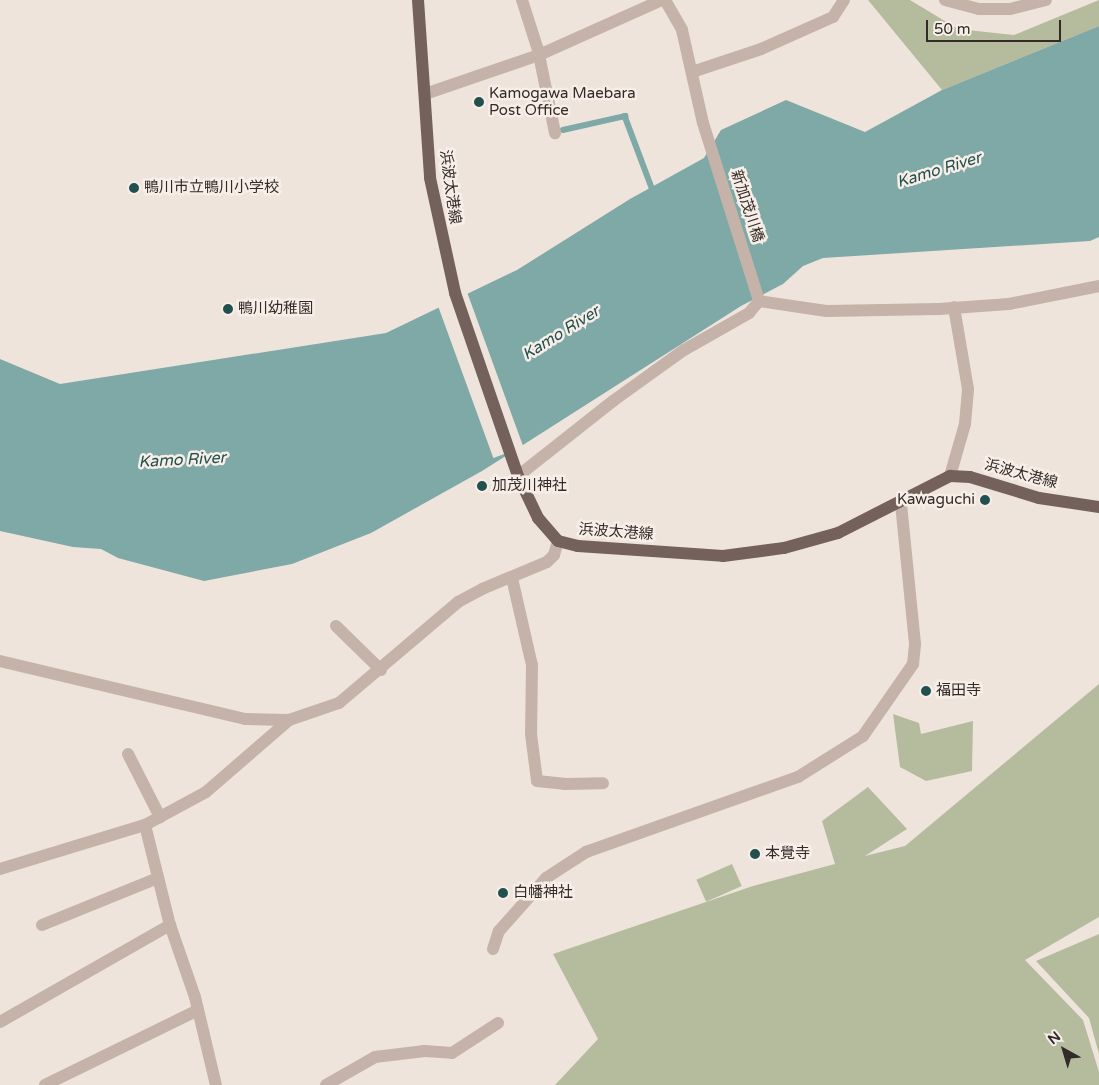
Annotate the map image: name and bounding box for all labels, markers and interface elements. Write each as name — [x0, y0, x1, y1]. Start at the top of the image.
scale bar — [929, 10, 1064, 42]
text: 50 m — [934, 20, 971, 38]
place label: Kamogawa Maebara Post Office — [489, 84, 636, 119]
marker: Kamogawa Maebara Post Office — [473, 96, 485, 108]
water label: Kamo River — [894, 148, 984, 192]
street label: 浜波太港線 — [436, 149, 464, 225]
street label: 新加茂川橋 — [727, 168, 767, 244]
place label: 鴨川市立鴨川小学校 — [144, 179, 279, 197]
marker: 鴨川市立鴨川小学校 — [128, 182, 140, 194]
place label: 鴨川幼稚園 — [238, 300, 313, 318]
water label: Kamo River — [519, 302, 603, 364]
marker: 鴨川幼稚園 — [222, 303, 234, 315]
water label: Kamo River — [138, 448, 226, 472]
street label: 浜波太港線 — [982, 456, 1060, 492]
place label: 加茂川神社 — [492, 477, 567, 495]
marker: 加茂川神社 — [476, 480, 488, 492]
place label: Kawaguchi — [897, 491, 975, 509]
marker: Kawaguchi — [979, 494, 991, 506]
street label: 浜波太港線 — [578, 520, 654, 544]
place label: 福田寺 — [936, 682, 981, 700]
marker: 福田寺 — [920, 685, 932, 697]
place label: 本覺寺 — [765, 845, 810, 863]
marker: 本覺寺 — [749, 848, 761, 860]
place label: 白幡神社 — [513, 884, 573, 902]
marker: 白幡神社 — [497, 887, 509, 899]
north arrow — [1039, 1025, 1089, 1075]
text: N — [1045, 1028, 1064, 1048]

